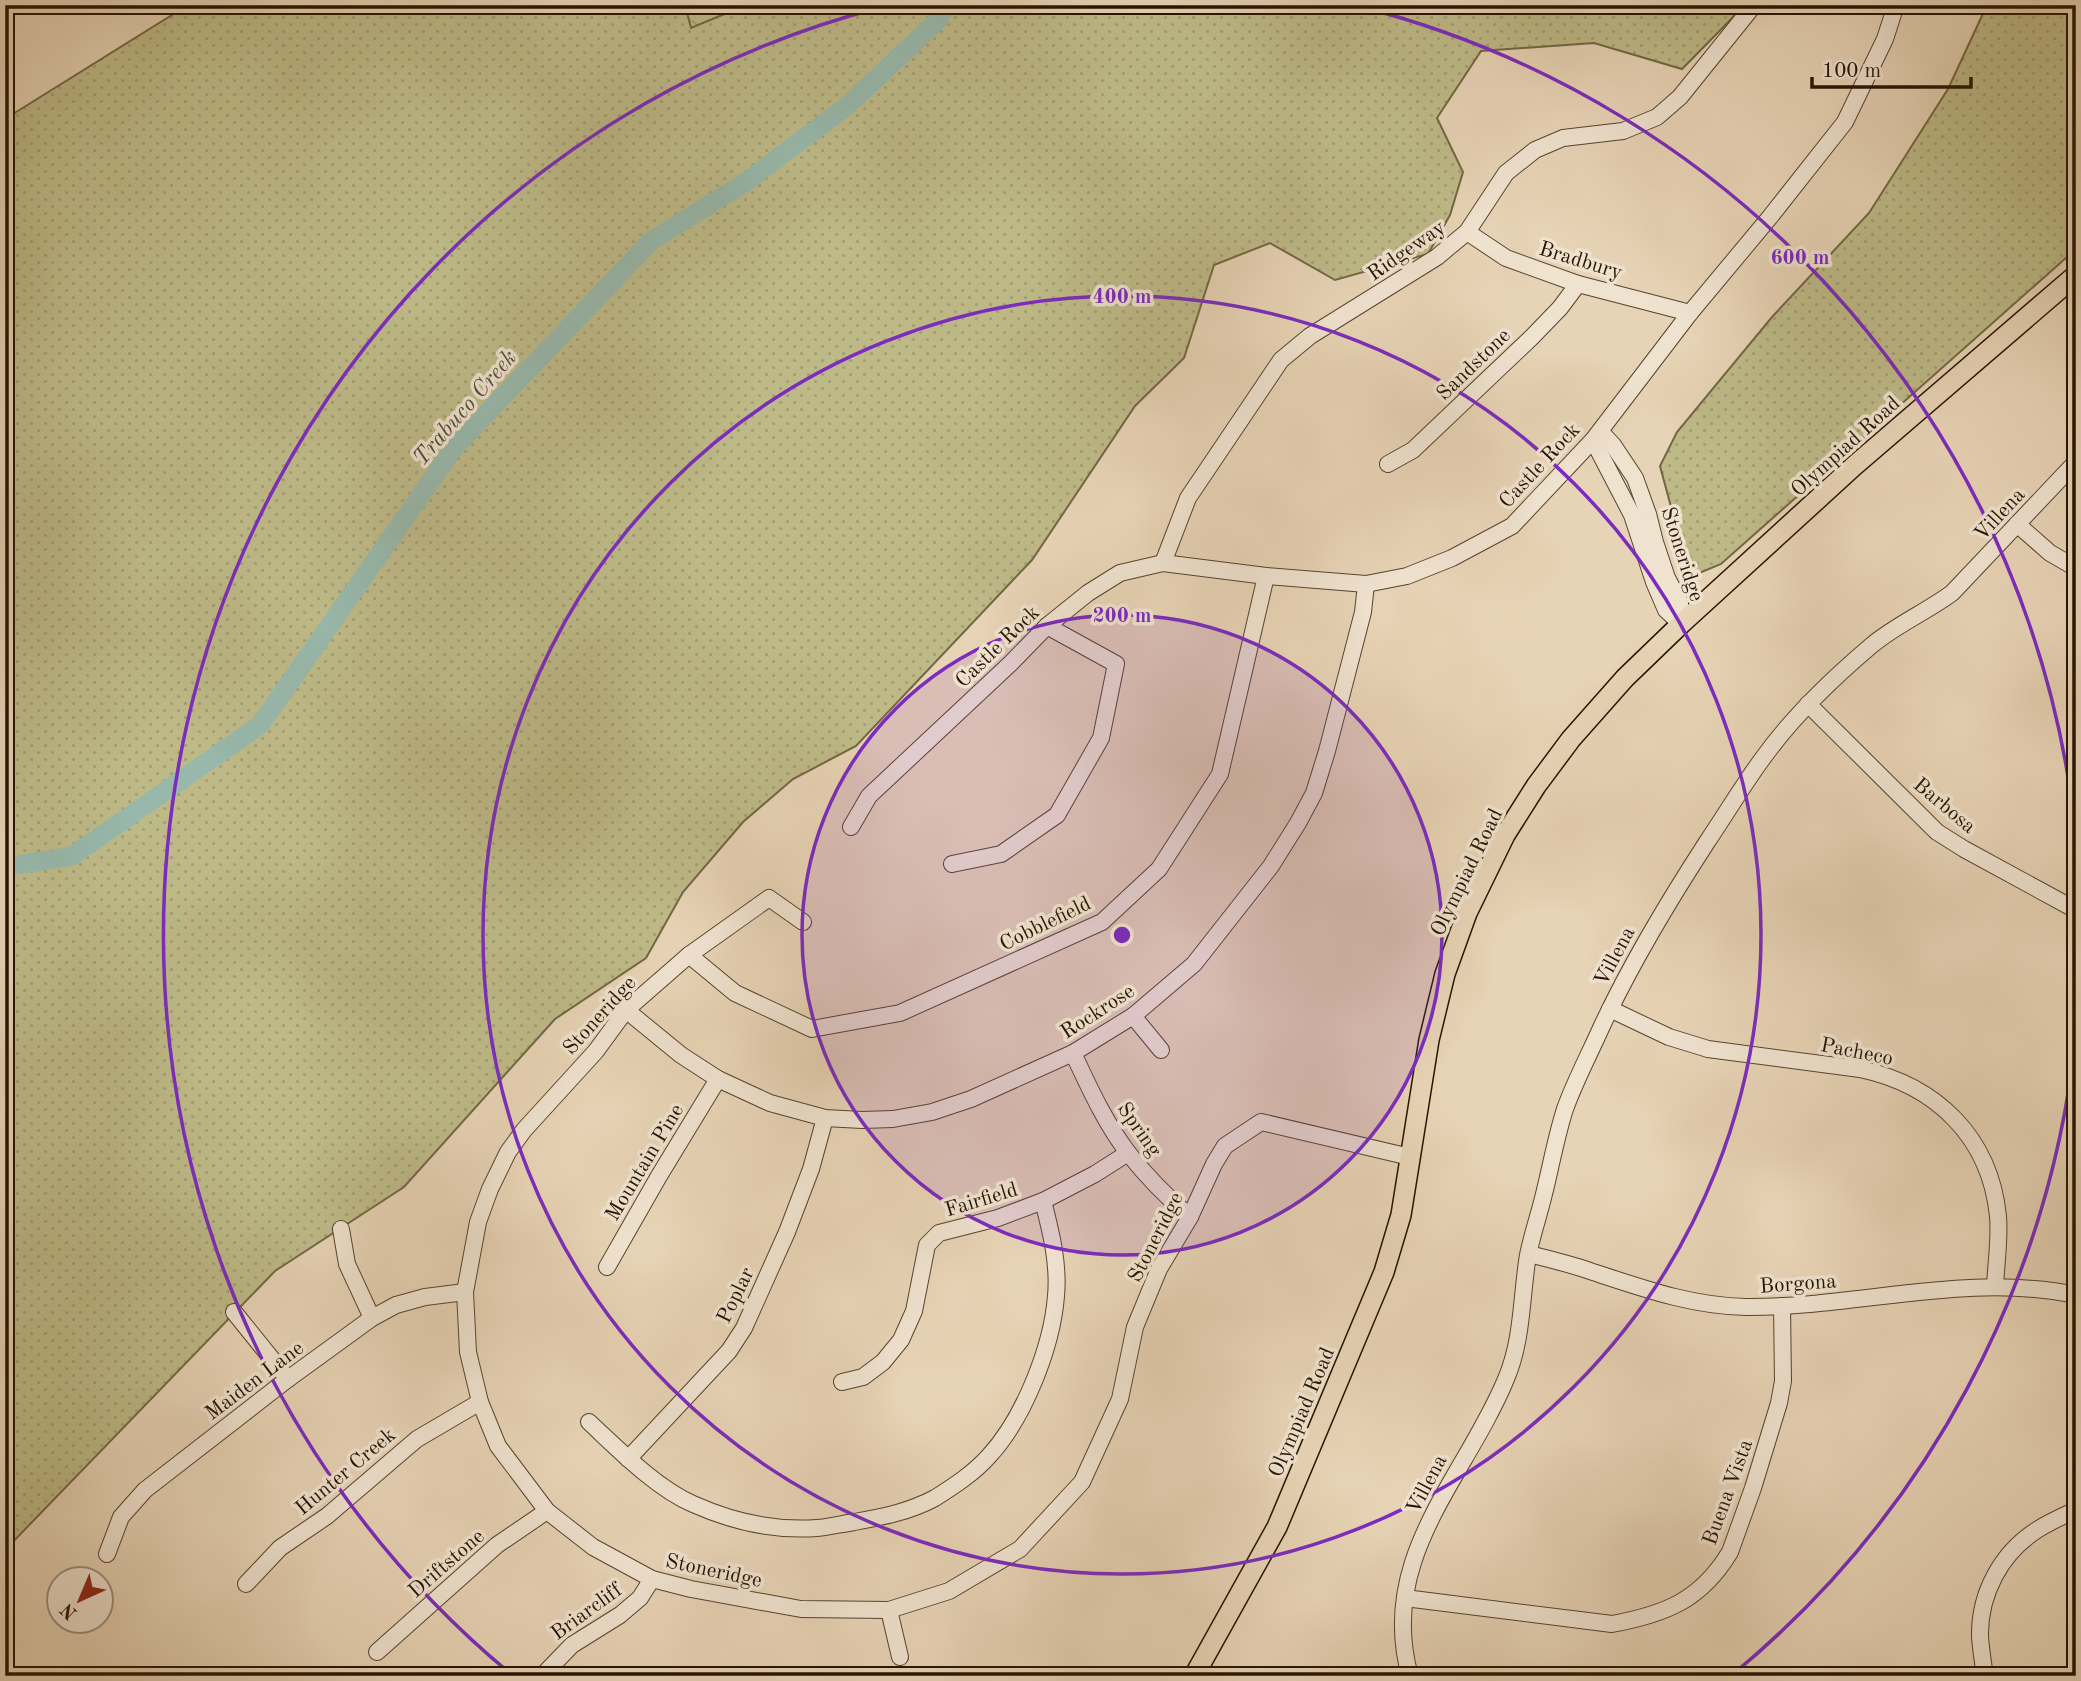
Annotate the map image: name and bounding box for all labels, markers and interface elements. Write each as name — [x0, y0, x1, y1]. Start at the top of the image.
scale bar — [1812, 46, 1971, 90]
text: 100 m — [1822, 61, 1881, 82]
street label: Ridgeway — [1364, 217, 1450, 285]
street label: Bradbury — [1536, 239, 1625, 284]
text: 600 m — [1770, 248, 1830, 269]
text: 400 m — [1092, 287, 1152, 308]
street label: Sandstone — [1433, 325, 1515, 405]
water label: Trabuco Creek — [409, 346, 521, 470]
street label: Olympiad Road — [1787, 393, 1905, 501]
street label: Castle Rock — [1496, 419, 1585, 513]
street label: Villena — [1971, 485, 2029, 545]
street label: Stoneridge — [1656, 505, 1707, 604]
street label: Castle Rock — [952, 602, 1044, 692]
text: 200 m — [1092, 606, 1152, 627]
street label: Barbosa — [1909, 774, 1979, 838]
street label: Olympiad Road — [1428, 806, 1507, 940]
street label: Cobblefield — [997, 893, 1095, 955]
centre of rings — [1110, 923, 1134, 947]
street label: Villena — [1591, 924, 1640, 990]
street label: Stoneridge — [560, 973, 641, 1059]
street label: Rockrose — [1057, 981, 1138, 1044]
street label: Pacheco — [1819, 1035, 1895, 1070]
street label: Spring — [1113, 1099, 1165, 1161]
street label: Mountain Pine — [602, 1101, 688, 1225]
street label: Fairfield — [943, 1179, 1020, 1221]
street label: Stoneridge — [1125, 1189, 1188, 1286]
street label: Poplar — [714, 1264, 759, 1327]
street label: Borgona — [1759, 1271, 1837, 1298]
street label: Maiden Lane — [202, 1338, 308, 1425]
street label: Olympiad Road — [1266, 1345, 1339, 1481]
street label: Hunter Creek — [292, 1424, 400, 1520]
street label: Buena Vista — [1700, 1437, 1757, 1548]
street label: Villena — [1403, 1452, 1452, 1518]
street label: Driftstone — [405, 1526, 489, 1603]
street label: Stoneridge — [664, 1551, 764, 1592]
north arrow — [46, 1566, 116, 1636]
street label: Briarcliff — [547, 1579, 627, 1645]
text: N — [58, 1598, 82, 1622]

